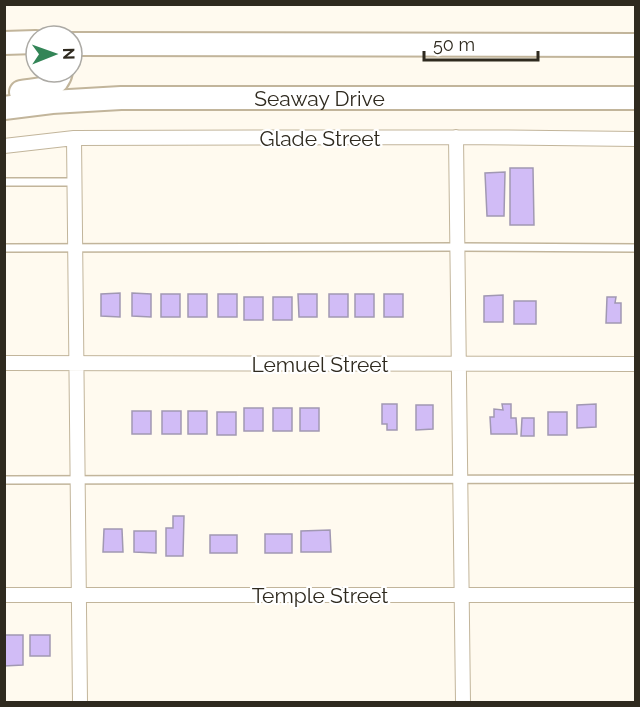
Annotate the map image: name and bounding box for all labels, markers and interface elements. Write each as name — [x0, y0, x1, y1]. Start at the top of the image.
north arrow — [24, 24, 84, 84]
scale bar — [424, 24, 538, 62]
text: 50 m — [433, 34, 475, 55]
text: N — [59, 47, 78, 60]
street label: Seaway Drive — [254, 86, 385, 111]
street label: Glade Street — [259, 126, 381, 151]
street label: Lemuel Street — [251, 352, 389, 377]
street label: Temple Street — [252, 583, 388, 608]

